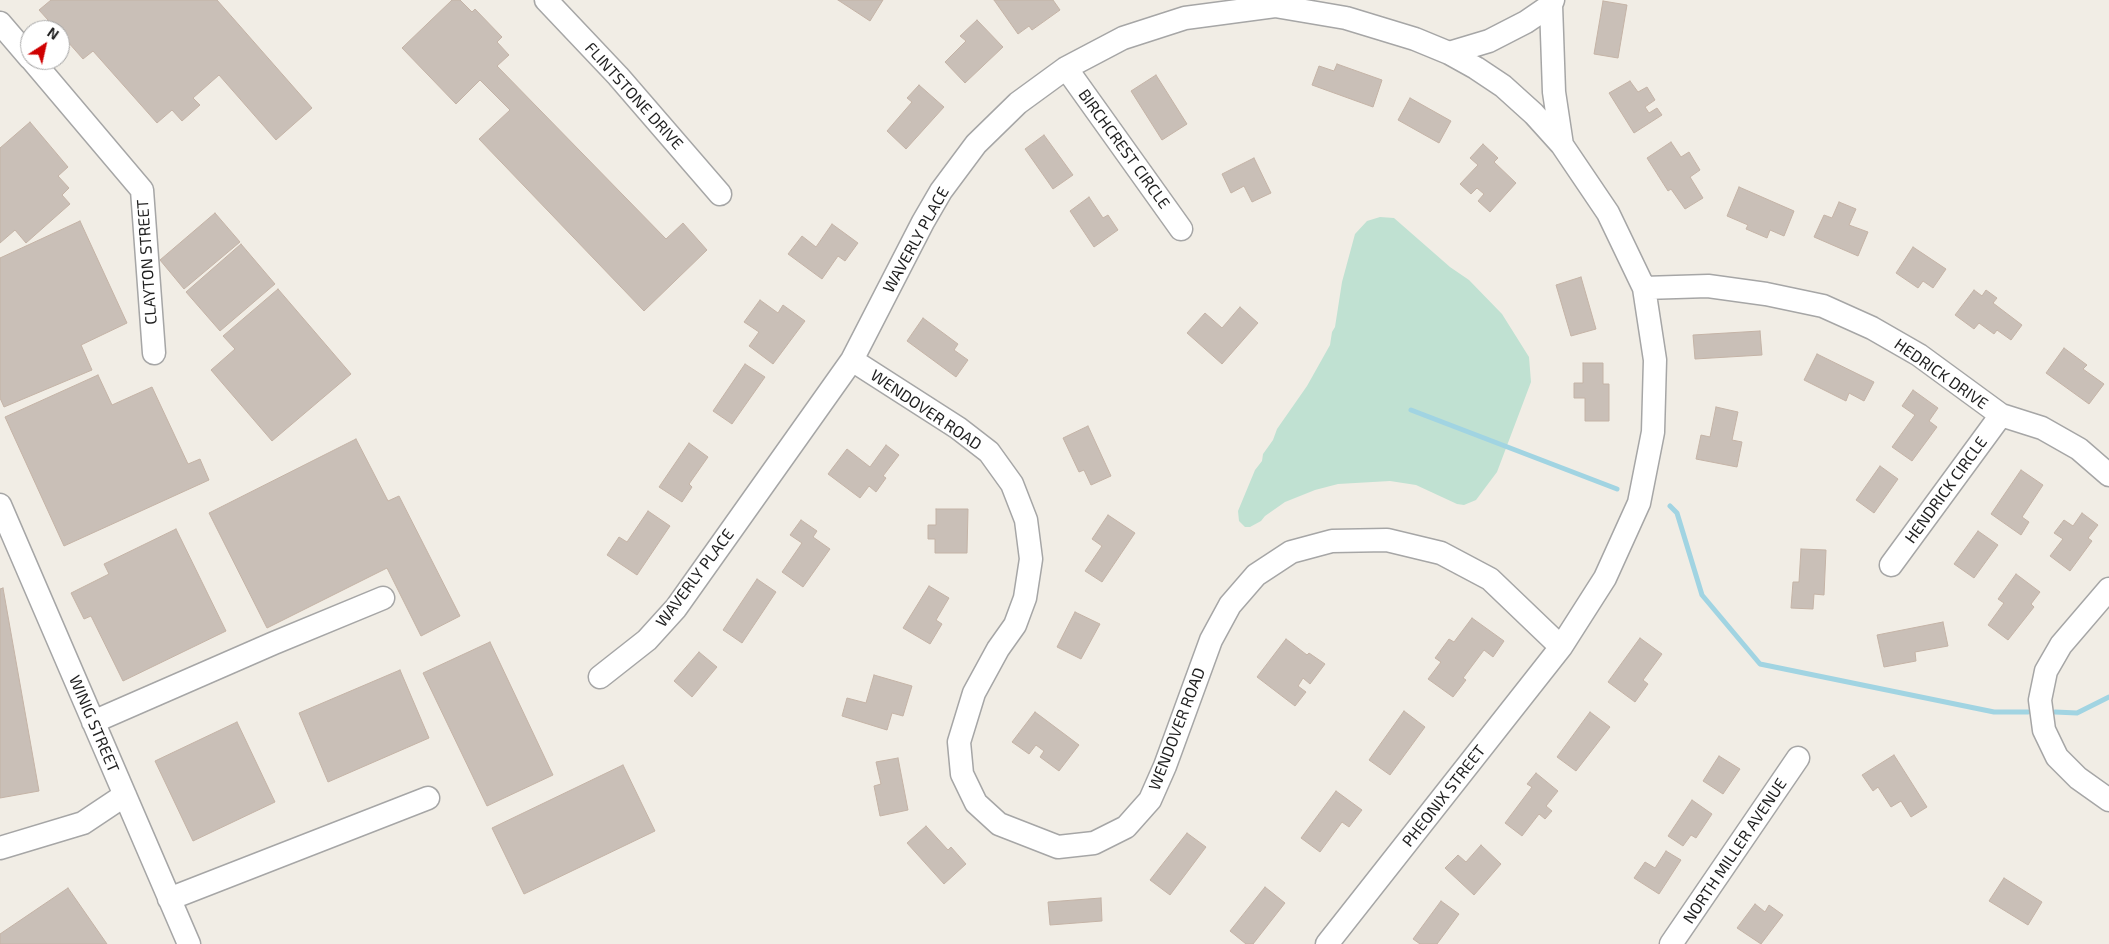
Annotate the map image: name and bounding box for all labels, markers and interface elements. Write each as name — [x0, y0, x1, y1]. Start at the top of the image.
north arrow — [20, 20, 70, 70]
text: N — [44, 23, 62, 43]
street label: FLINTSTONE DRIVE — [581, 38, 687, 154]
street label: BIRCHCREST CIRCLE — [1074, 85, 1174, 213]
street label: WAVERLY PLACE — [879, 184, 953, 296]
street label: CLAYTON STREET — [133, 199, 161, 325]
street label: HEDRICK DRIVE — [1890, 335, 1992, 413]
street label: WENDOVER ROAD — [867, 366, 985, 454]
street label: HENDRICK CIRCLE — [1901, 433, 1991, 547]
street label: WAVERLY PLACE — [652, 525, 738, 631]
street label: WENDOVER ROAD — [1145, 665, 1209, 793]
street label: WINIG STREET — [65, 672, 123, 776]
street label: PHEONIX STREET — [1398, 741, 1490, 851]
street label: NORTH MILLER AVENUE — [1679, 775, 1791, 927]

